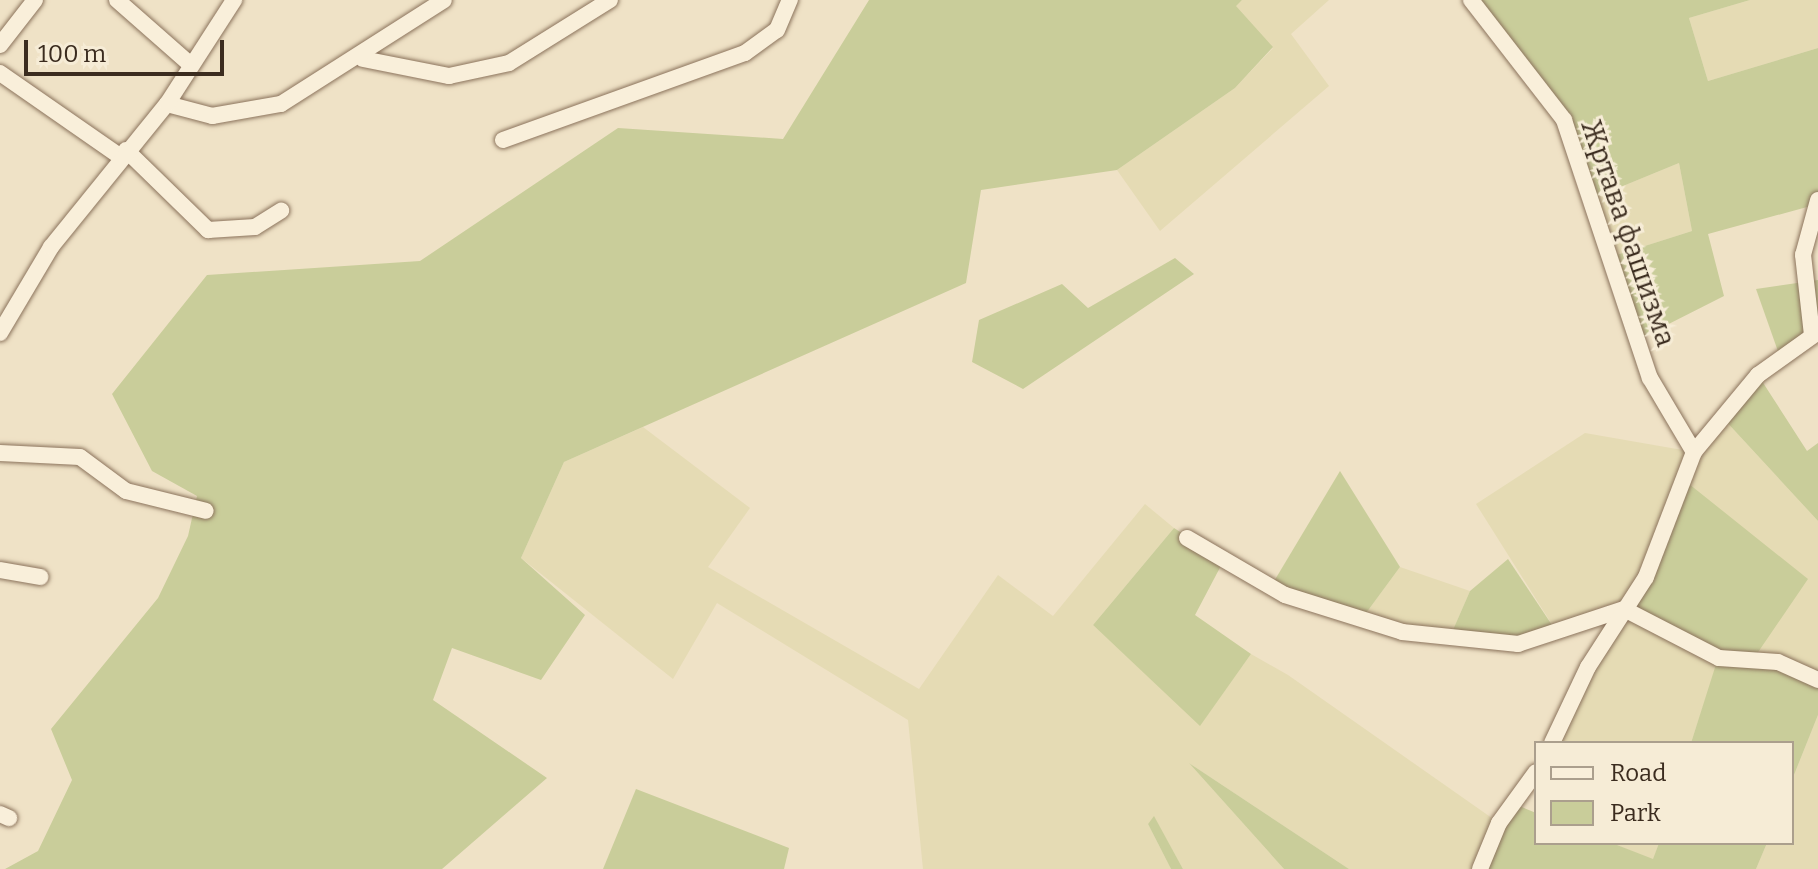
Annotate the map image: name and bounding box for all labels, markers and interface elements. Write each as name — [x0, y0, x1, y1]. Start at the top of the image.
scale bar — [28, 24, 228, 74]
text: 100 m — [38, 40, 106, 68]
street label: Жртава фашизма — [1573, 115, 1683, 351]
legend — [1534, 741, 1794, 845]
text: Road — [1610, 759, 1666, 787]
text: Park — [1610, 799, 1661, 827]

